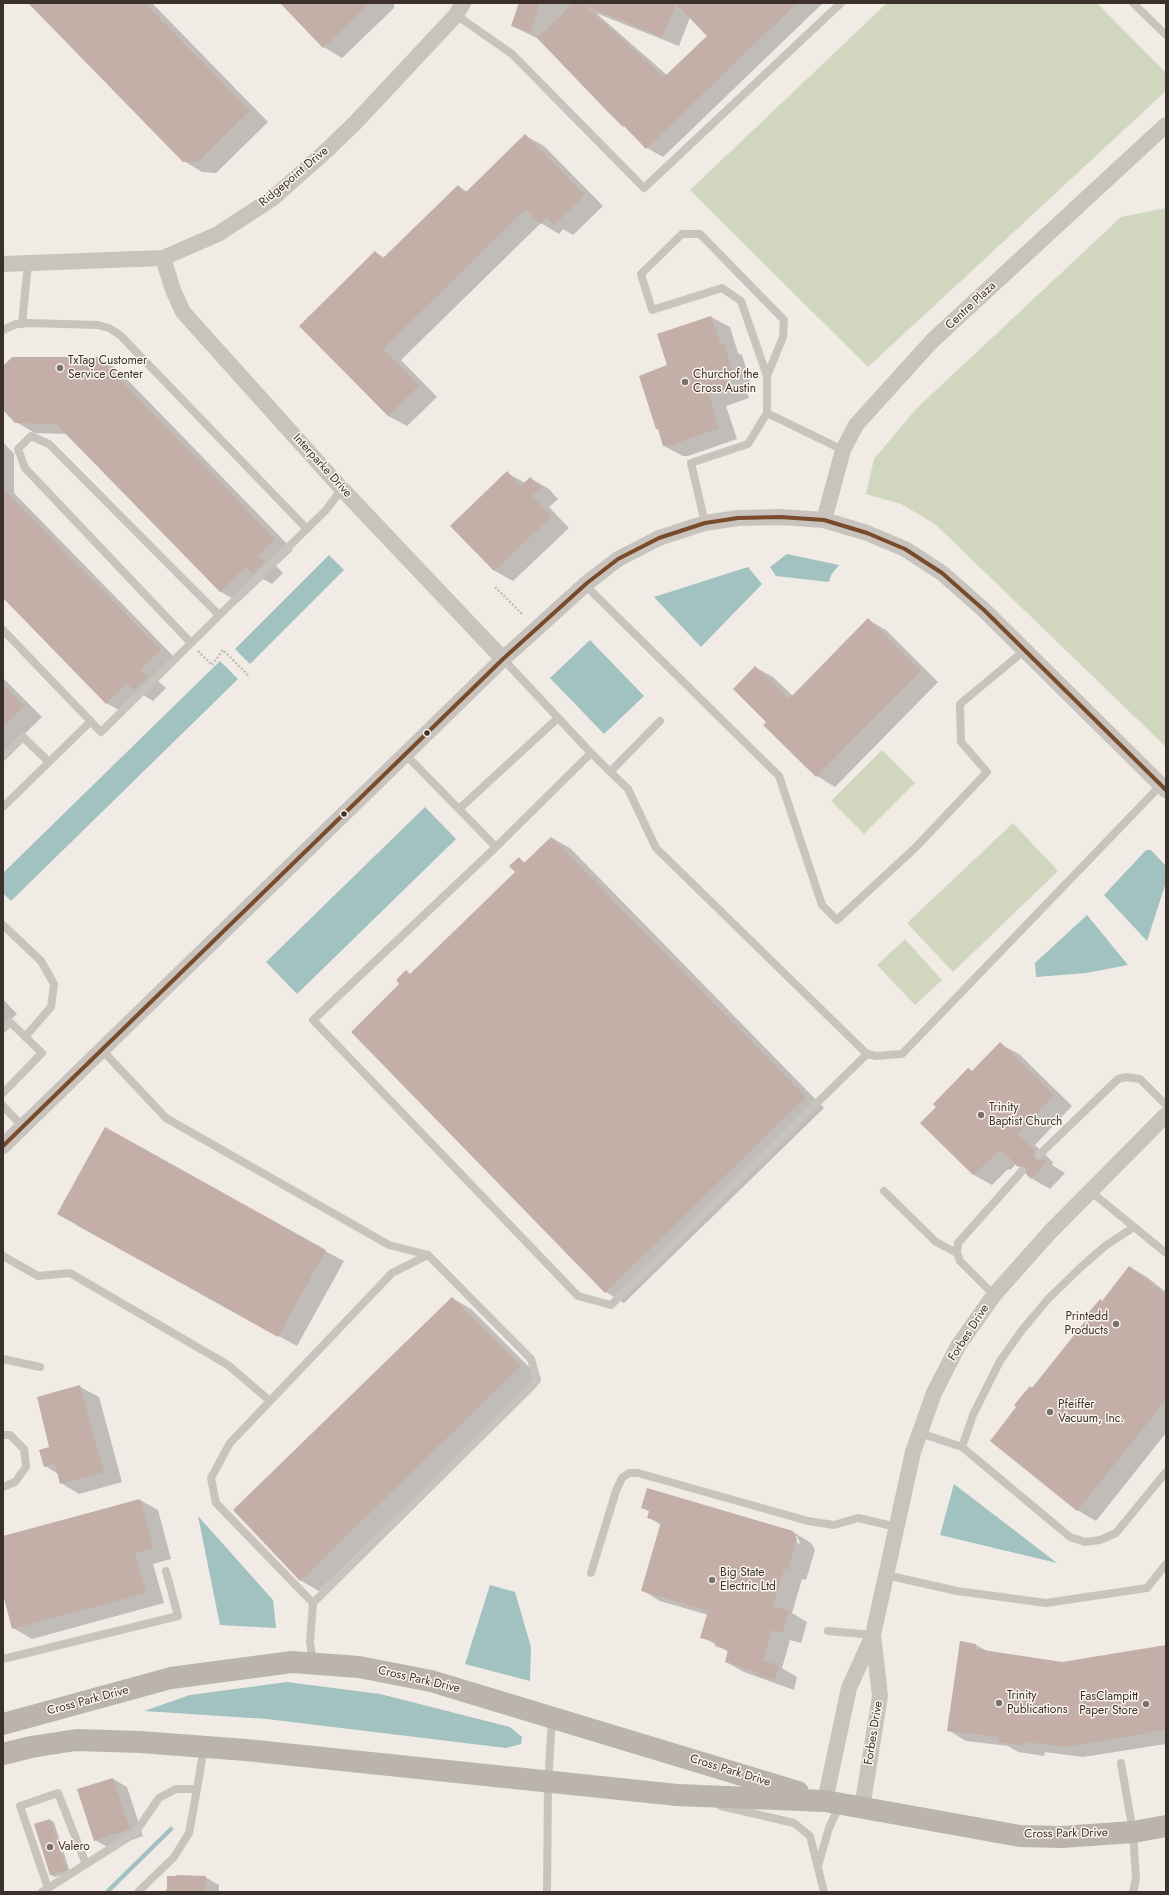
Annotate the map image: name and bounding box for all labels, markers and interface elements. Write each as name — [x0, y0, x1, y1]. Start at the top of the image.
street label: Ridgepoint Drive — [257, 144, 331, 210]
street label: Centre Plaza — [943, 279, 999, 333]
place label: TxTag Customer Service Center — [68, 354, 147, 382]
marker: TxTag Customer Service Center — [55, 363, 65, 373]
place label: Churchof the Cross Austin — [693, 368, 759, 396]
marker: Churchof the Cross Austin — [680, 377, 690, 387]
street label: Interparke Drive — [290, 431, 354, 501]
unlabelled marker — [422, 728, 432, 738]
unlabelled marker — [339, 809, 349, 819]
place label: Trinity Baptist Church — [989, 1101, 1062, 1129]
marker: Trinity Baptist Church — [976, 1110, 986, 1120]
street label: Forbes Drive — [945, 1302, 993, 1364]
place label: Printedd Products — [1065, 1310, 1108, 1338]
marker: Printedd Products — [1111, 1319, 1121, 1329]
place label: Pfeiffer Vacuum, Inc. — [1058, 1398, 1124, 1426]
marker: Pfeiffer Vacuum, Inc. — [1045, 1407, 1055, 1417]
place label: Big State Electric Ltd — [720, 1566, 776, 1594]
marker: Big State Electric Ltd — [707, 1575, 717, 1585]
street label: Cross Park Drive — [377, 1664, 461, 1696]
street label: Cross Park Drive — [46, 1683, 130, 1719]
place label: Trinity Publications — [1007, 1689, 1068, 1717]
place label: FasClampitt Paper Store — [1079, 1690, 1138, 1718]
marker: Trinity Publications — [994, 1698, 1004, 1708]
marker: FasClampitt Paper Store — [1141, 1699, 1151, 1709]
street label: Forbes Drive — [862, 1700, 886, 1766]
street label: Cross Park Drive — [688, 1752, 772, 1790]
street label: Cross Park Drive — [1024, 1826, 1108, 1842]
place label: Valero — [58, 1840, 90, 1854]
marker: Valero — [45, 1842, 55, 1852]

